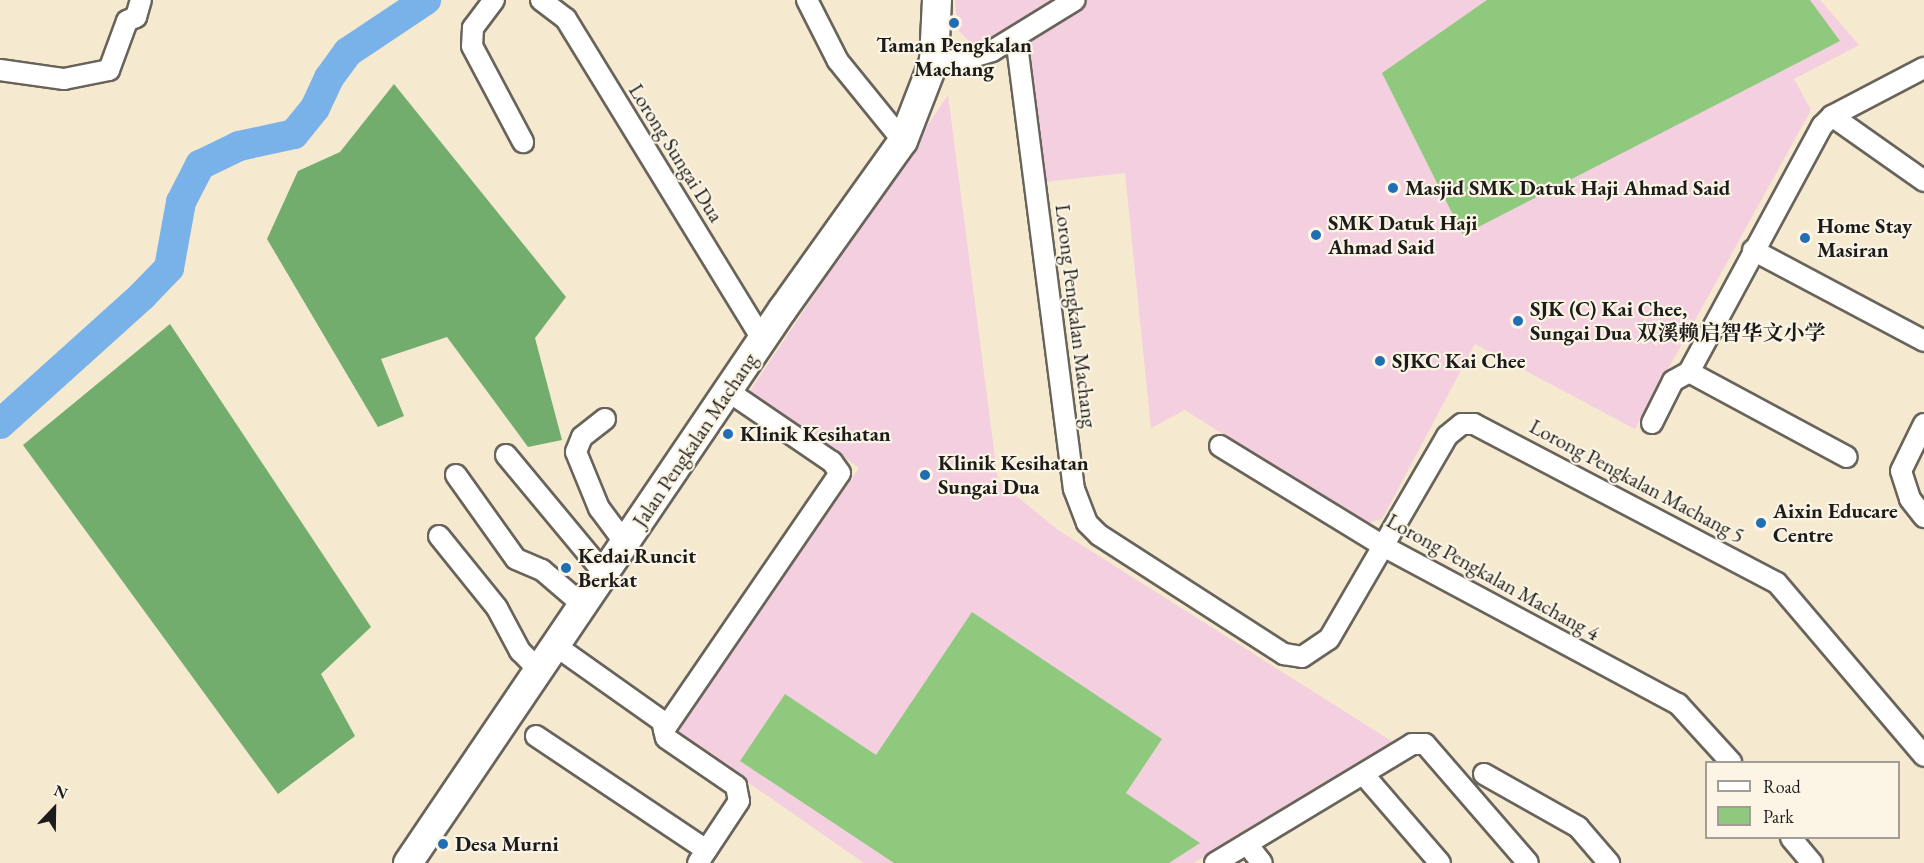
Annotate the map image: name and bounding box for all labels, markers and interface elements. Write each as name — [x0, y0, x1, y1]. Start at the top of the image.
marker: Taman Pengkalan Machang — [947, 16, 961, 30]
place label: Taman Pengkalan Machang — [876, 32, 1032, 82]
street label: Lorong Sungai Dua — [623, 79, 729, 227]
place label: Masjid SMK Datuk Haji Ahmad Said — [1405, 175, 1730, 201]
marker: Masjid SMK Datuk Haji Ahmad Said — [1386, 181, 1400, 195]
street label: Lorong Pengkalan Machang — [1050, 203, 1102, 429]
place label: SMK Datuk Haji Ahmad Said — [1328, 210, 1478, 260]
place label: Home Stay Masiran — [1817, 213, 1912, 263]
marker: SMK Datuk Haji Ahmad Said — [1309, 228, 1323, 242]
marker: Home Stay Masiran — [1798, 231, 1812, 245]
place label: SJK (C) Kai Chee, Sungai Dua 双溪赖启智华文小学 — [1530, 296, 1826, 346]
marker: SJK (C) Kai Chee, Sungai Dua 双溪赖启智华文小学 — [1511, 314, 1525, 328]
street label: Jalan Pengkalan Machang — [627, 348, 763, 532]
place label: SJKC Kai Chee — [1392, 348, 1525, 374]
marker: SJKC Kai Chee — [1373, 354, 1387, 368]
street label: Lorong Pengkalan Machang 5 — [1525, 414, 1749, 548]
place label: Klinik Kesihatan — [740, 421, 891, 447]
marker: Klinik Kesihatan — [721, 427, 735, 441]
place label: Klinik Kesihatan Sungai Dua — [938, 450, 1089, 500]
marker: Klinik Kesihatan Sungai Dua — [916, 466, 934, 484]
place label: Aixin Educare Centre — [1773, 498, 1898, 548]
street label: Lorong Pengkalan Machang 4 — [1382, 508, 1604, 646]
marker: Aixin Educare Centre — [1754, 516, 1768, 530]
place label: Kedai Runcit Berkat — [578, 543, 696, 593]
marker: Kedai Runcit Berkat — [559, 561, 573, 575]
legend — [1705, 761, 1900, 839]
text: Road — [1763, 775, 1801, 798]
north arrow — [24, 779, 84, 839]
text: N — [51, 780, 71, 804]
text: Park — [1763, 805, 1794, 828]
place label: Desa Murni — [455, 831, 559, 857]
marker: Desa Murni — [436, 837, 450, 851]

